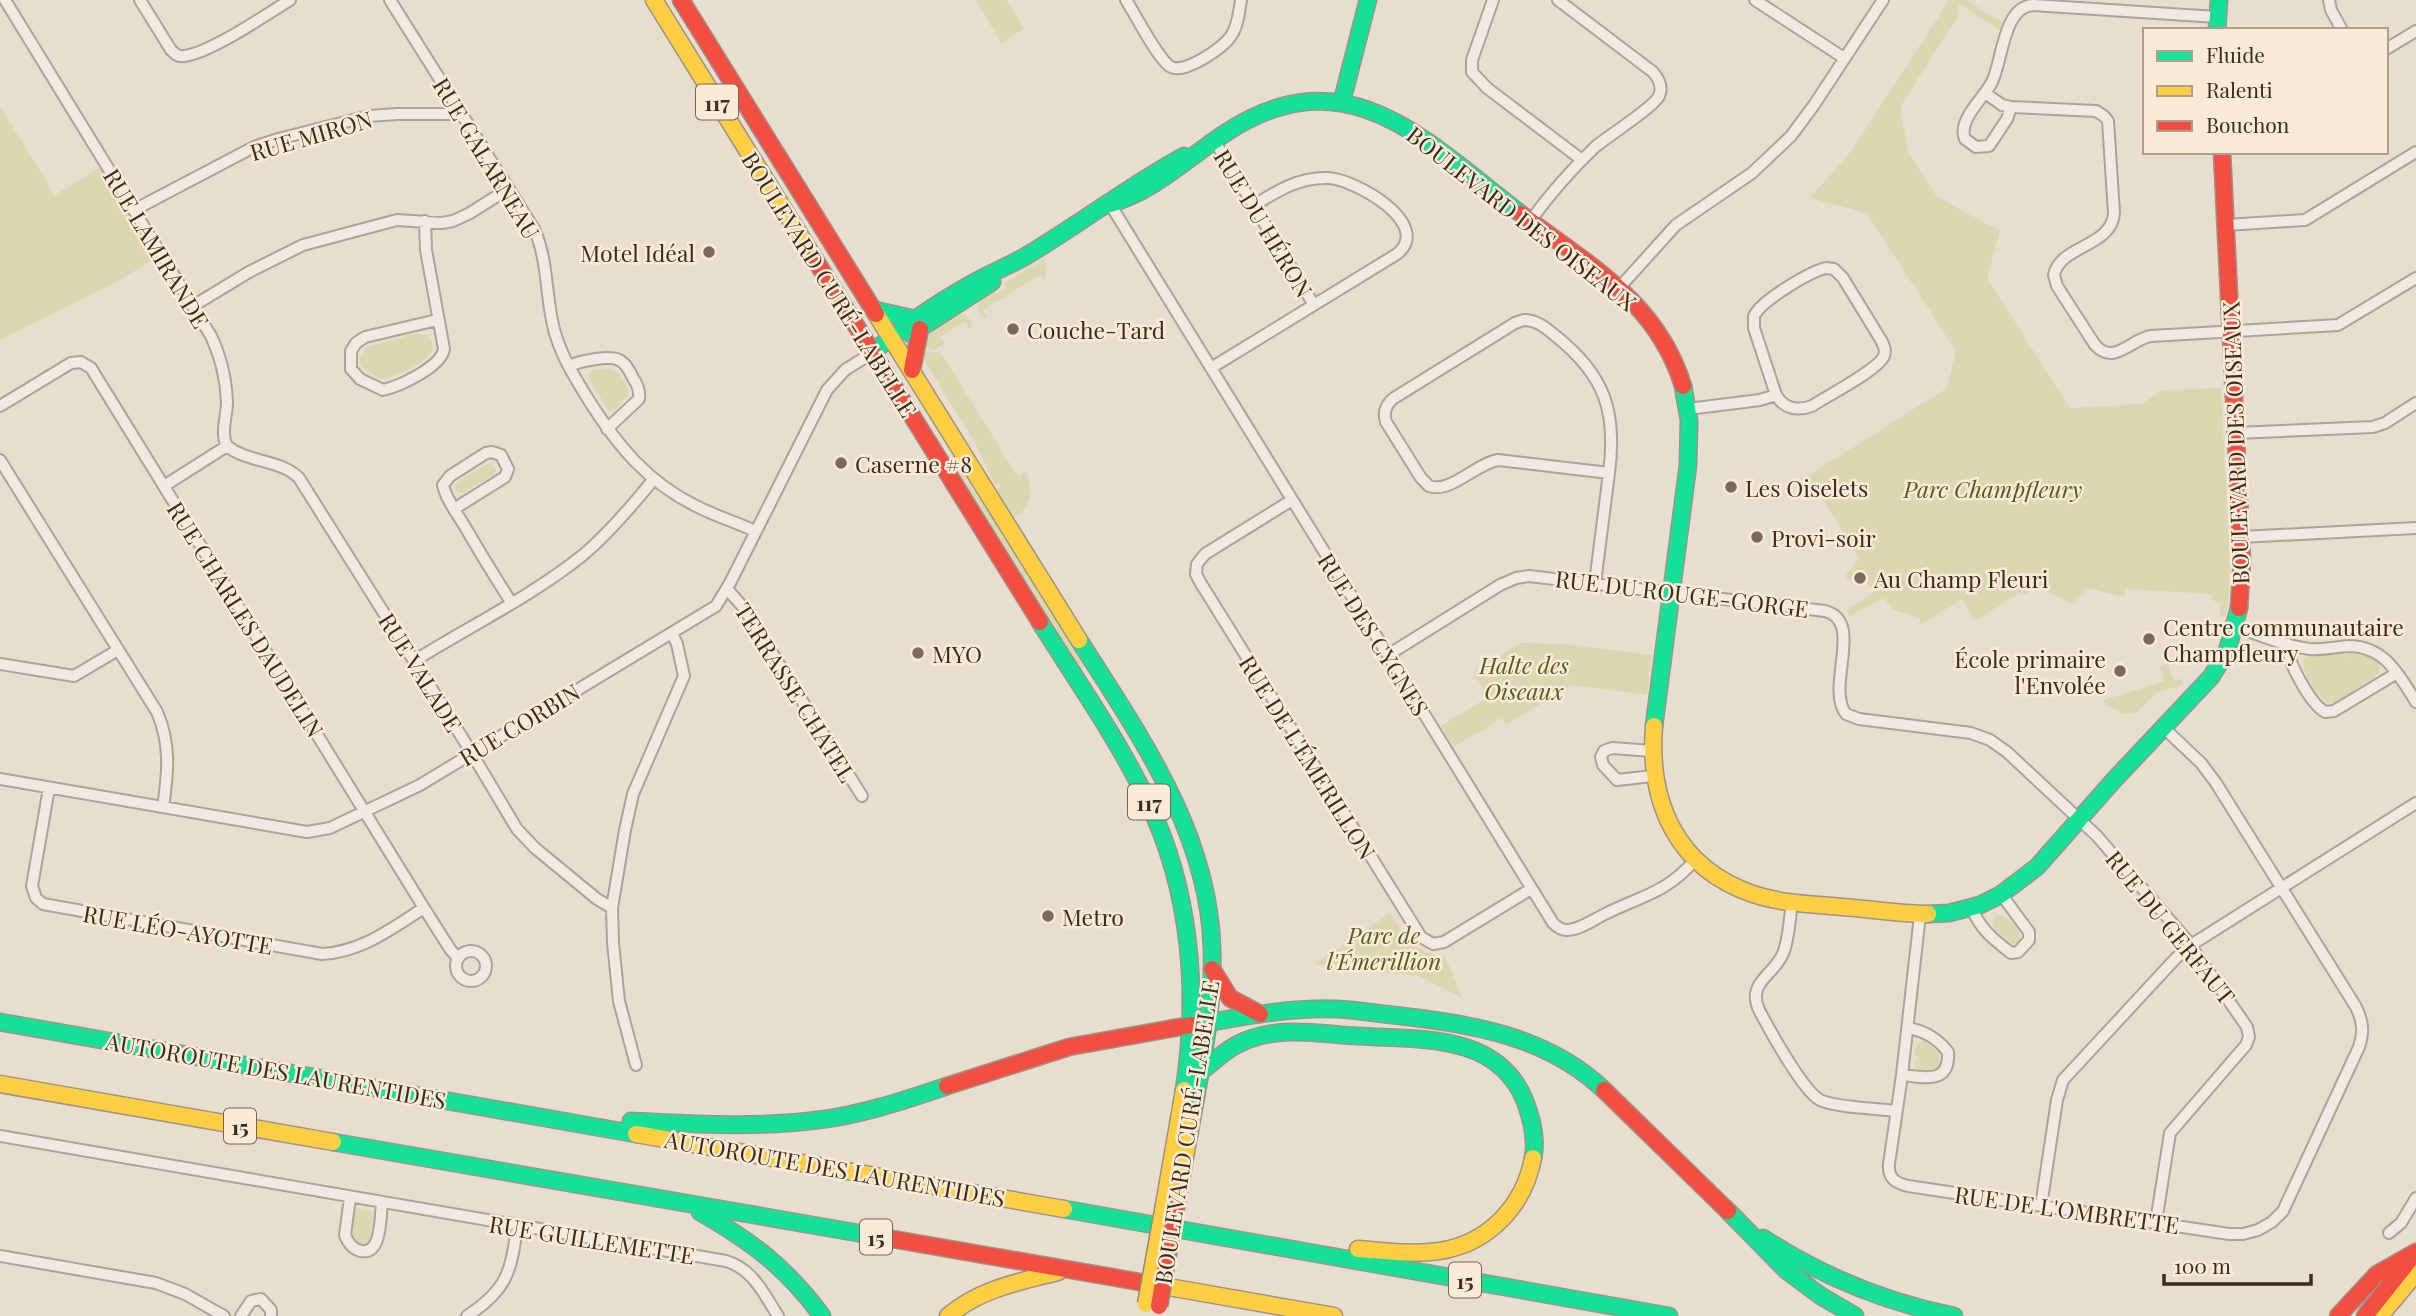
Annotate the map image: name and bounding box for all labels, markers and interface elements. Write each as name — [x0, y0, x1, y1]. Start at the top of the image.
legend — [2143, 28, 2388, 154]
text: Fluide — [2206, 40, 2265, 68]
street label: RUE GALARNEAU — [427, 71, 548, 245]
text: Ralenti — [2206, 75, 2273, 103]
road number: 117 — [696, 84, 738, 119]
street label: RUE MIRON — [246, 103, 376, 167]
text: Bouchon — [2206, 110, 2290, 138]
street label: BOULEVARD DES OISEAUX — [1401, 119, 1643, 318]
street label: RUE DU HÉRON — [1208, 143, 1320, 303]
street label: BOULEVARD CURÉ-LABELLE — [735, 145, 925, 423]
street label: RUE LAMIRANDE — [97, 162, 217, 334]
place label: Motel Idéal — [580, 237, 695, 268]
marker: Motel Idéal — [701, 244, 717, 260]
street label: BOULEVARD DES OISEAUX — [2215, 301, 2255, 585]
place label: Couche-Tard — [1027, 314, 1165, 345]
marker: Couche-Tard — [1005, 321, 1021, 337]
place label: Caserne #8 — [855, 448, 972, 479]
marker: Caserne #8 — [833, 455, 849, 471]
place label: Les Oiselets — [1745, 472, 1868, 503]
park label: Parc Champfleury — [1903, 473, 2082, 504]
marker: Les Oiselets — [1723, 479, 1739, 495]
street label: RUE CHARLES DAUDELIN — [161, 495, 331, 743]
place label: Provi-soir — [1771, 522, 1876, 553]
marker: Provi-soir — [1749, 529, 1765, 545]
street label: RUE DES CYGNES — [1311, 547, 1437, 721]
street label: RUE DU ROUGE-GORGE — [1553, 562, 1811, 624]
place label: Au Champ Fleuri — [1873, 563, 2049, 594]
marker: Au Champ Fleuri — [1852, 570, 1868, 586]
street label: TERRASSE CHATEL — [728, 597, 864, 787]
street label: RUE VALADE — [372, 607, 470, 737]
place label: Centre communautaire Champfleury — [2163, 611, 2404, 668]
marker: Centre communautaire Champfleury — [2141, 631, 2157, 647]
place label: MYO — [932, 638, 982, 669]
place label: École primaire l'Envolée — [1954, 643, 2106, 700]
marker: MYO — [910, 645, 926, 661]
street label: RUE DE L'ÉMERILLON — [1233, 649, 1383, 865]
park label: Halte des Oiseaux — [1478, 649, 1569, 706]
marker: École primaire l'Envolée — [2112, 663, 2128, 679]
street label: RUE CORBIN — [453, 676, 585, 772]
road number: 117 — [1128, 784, 1170, 820]
street label: RUE DU GERFAUT — [2099, 844, 2243, 1010]
street label: RUE LÉO-AYOTTE — [81, 897, 275, 961]
place label: Metro — [1062, 901, 1124, 932]
marker: Metro — [1040, 908, 1056, 924]
park label: Parc de l'Émerillion — [1327, 919, 1441, 976]
street label: BOULEVARD CURÉ-LABELLE — [1147, 978, 1225, 1286]
street label: AUTOROUTE DES LAURENTIDES — [102, 1025, 449, 1115]
road number: 15 — [224, 1108, 256, 1144]
street label: AUTOROUTE DES LAURENTIDES — [661, 1123, 1008, 1213]
street label: RUE DE L'OMBRETTE — [1953, 1178, 2181, 1240]
street label: RUE GUILLEMETTE — [487, 1207, 697, 1271]
road number: 15 — [860, 1220, 892, 1254]
scale bar — [2164, 1242, 2311, 1286]
text: 100 m — [2174, 1251, 2231, 1279]
road number: 15 — [1449, 1262, 1481, 1298]

